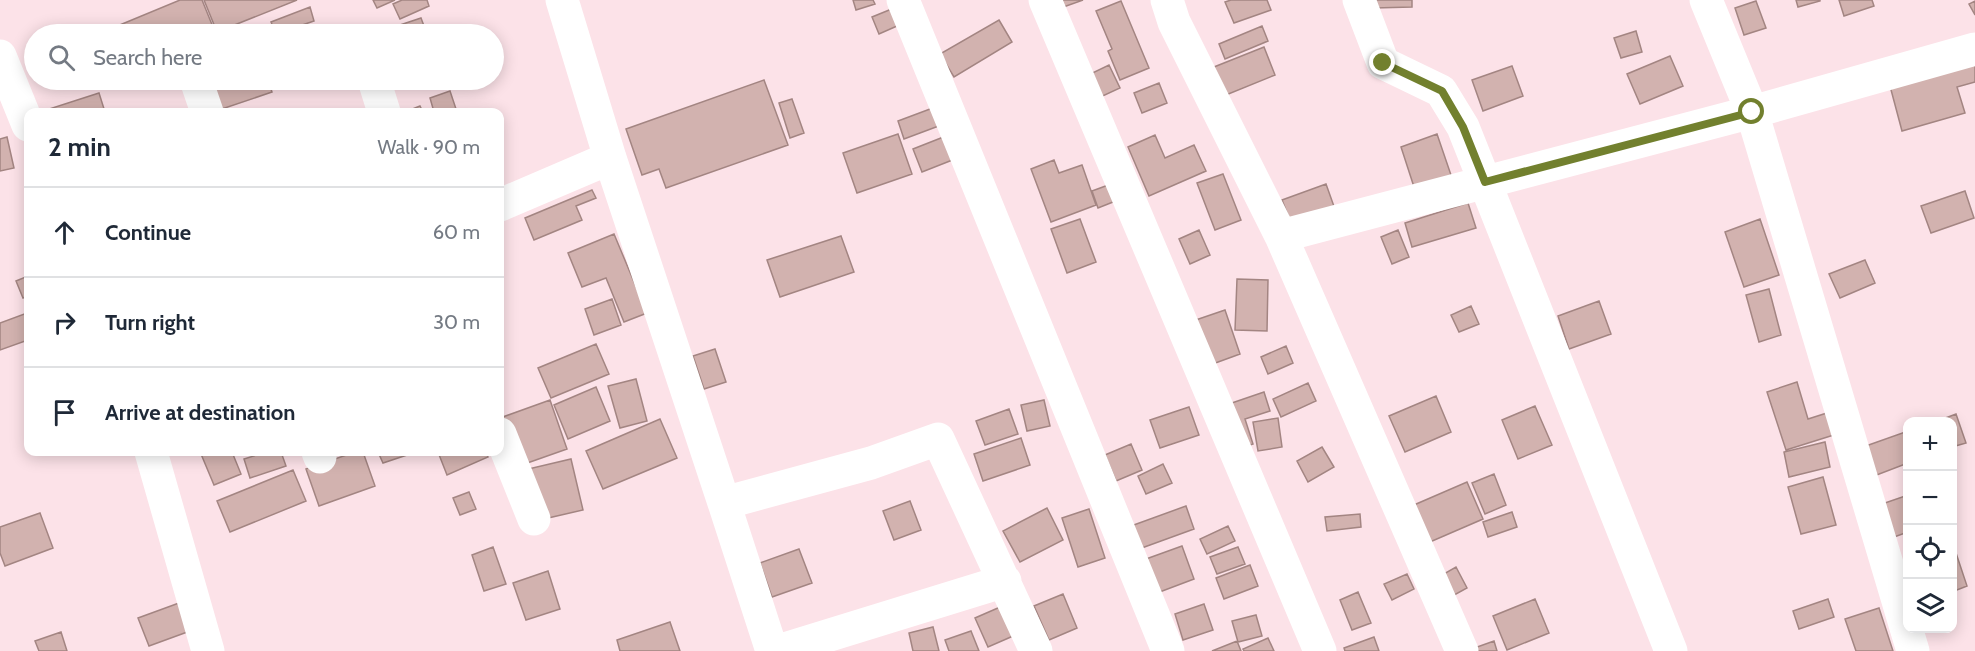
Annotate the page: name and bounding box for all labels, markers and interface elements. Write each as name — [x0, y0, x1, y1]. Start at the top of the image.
search box — [24, 24, 504, 90]
icon: search — [45, 41, 78, 74]
text: Search here — [93, 44, 202, 71]
route end — [1369, 49, 1395, 75]
route start — [1738, 98, 1764, 124]
text: 2 min — [48, 131, 111, 163]
text: Walk · 90 m — [377, 135, 480, 159]
icon: ahead — [48, 216, 81, 249]
text: Continue — [105, 219, 191, 246]
text: 60 m — [433, 220, 480, 244]
icon: right — [48, 306, 81, 339]
text: Turn right — [105, 309, 195, 336]
text: 30 m — [433, 310, 480, 334]
icon: arrive — [48, 396, 81, 429]
text: Arrive at destination — [105, 399, 295, 426]
map controls — [1903, 417, 1957, 633]
button: + — [1903, 417, 1957, 471]
button: − — [1903, 471, 1957, 525]
button: locate — [1903, 525, 1957, 579]
button: layers — [1903, 579, 1957, 633]

